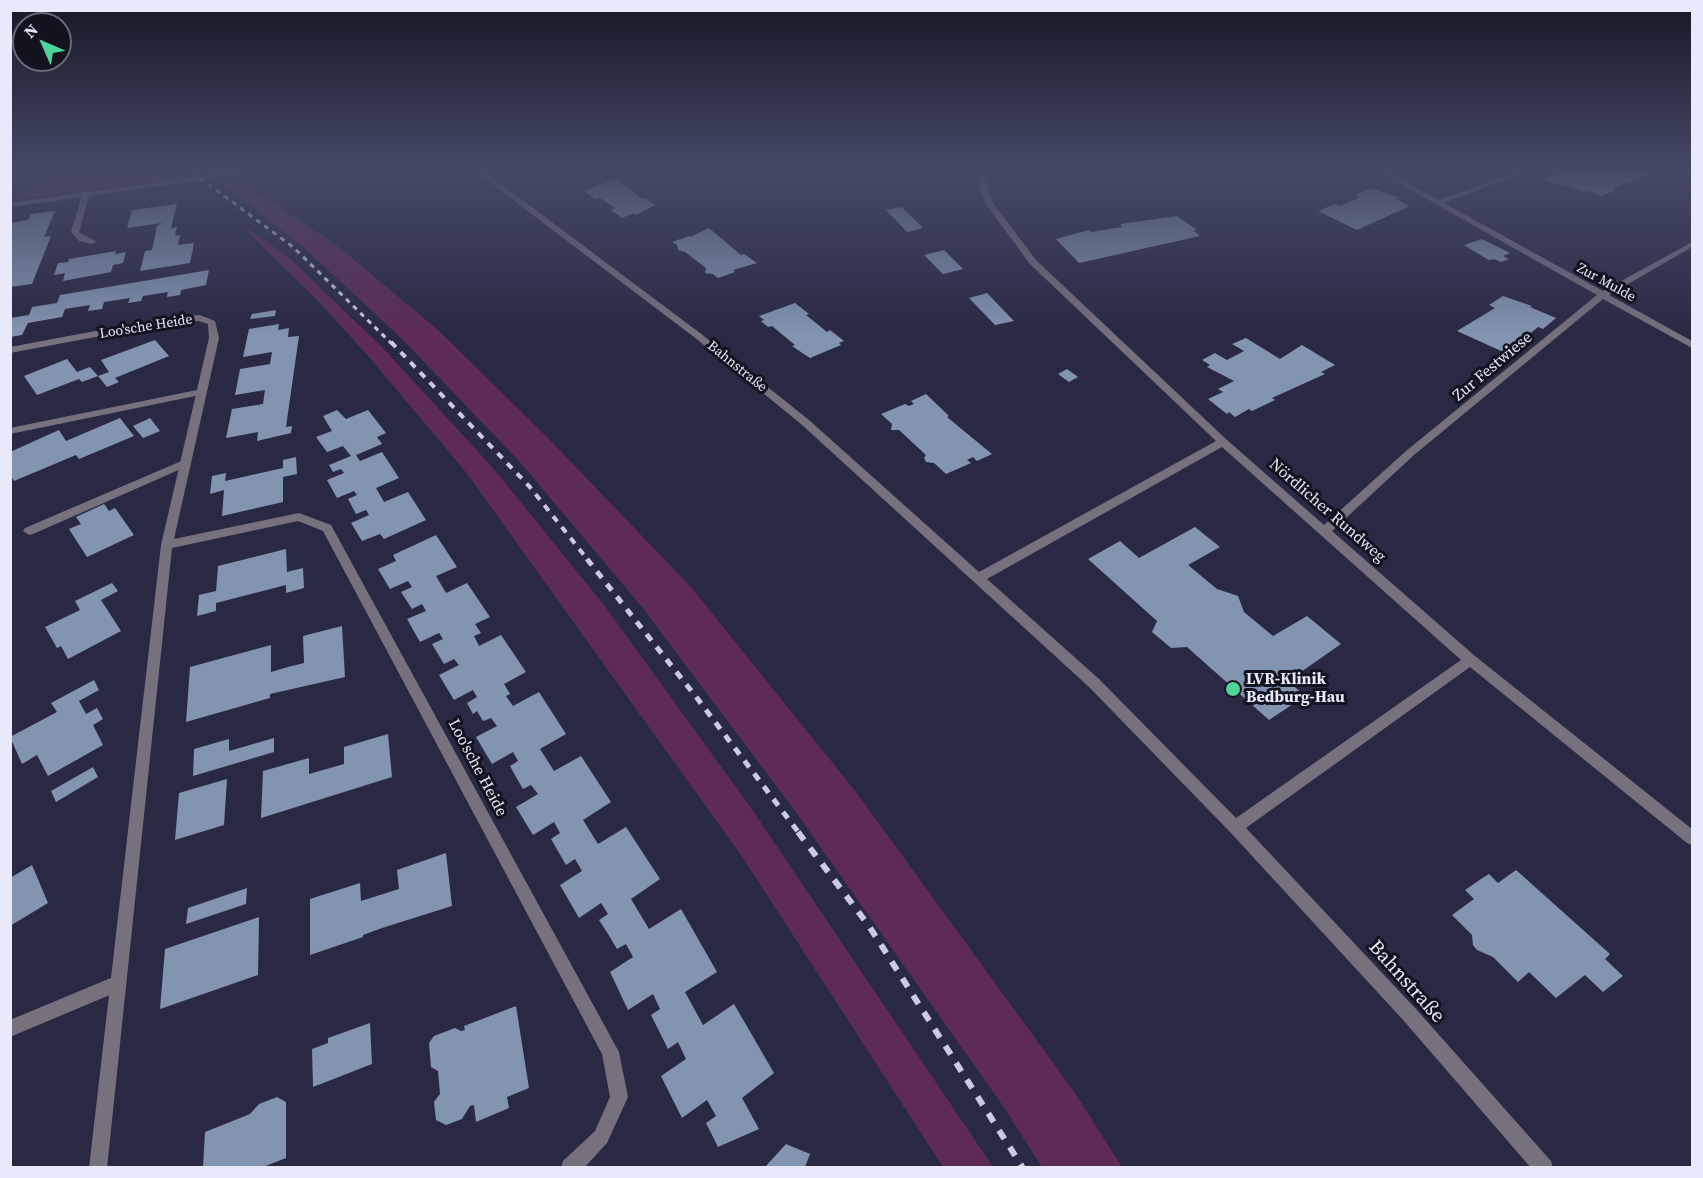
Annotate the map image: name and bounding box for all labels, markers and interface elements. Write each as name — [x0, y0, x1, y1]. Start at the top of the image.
north arrow — [12, 12, 72, 72]
text: N — [19, 19, 43, 43]
street label: Zur Mulde — [1574, 260, 1638, 306]
street label: Loo'sche Heide — [98, 311, 194, 343]
street label: Zur Festwiese — [1449, 328, 1537, 406]
street label: Bahnstraße — [704, 338, 770, 396]
street label: Nördlicher Rundweg — [1265, 455, 1389, 567]
place label: LVR-Klinik Bedburg-Hau — [1246, 670, 1345, 708]
marker: LVR-Klinik Bedburg-Hau — [1224, 680, 1242, 698]
street label: Loo'sche Heide — [443, 716, 511, 820]
street label: Bahnstraße — [1363, 936, 1449, 1028]

